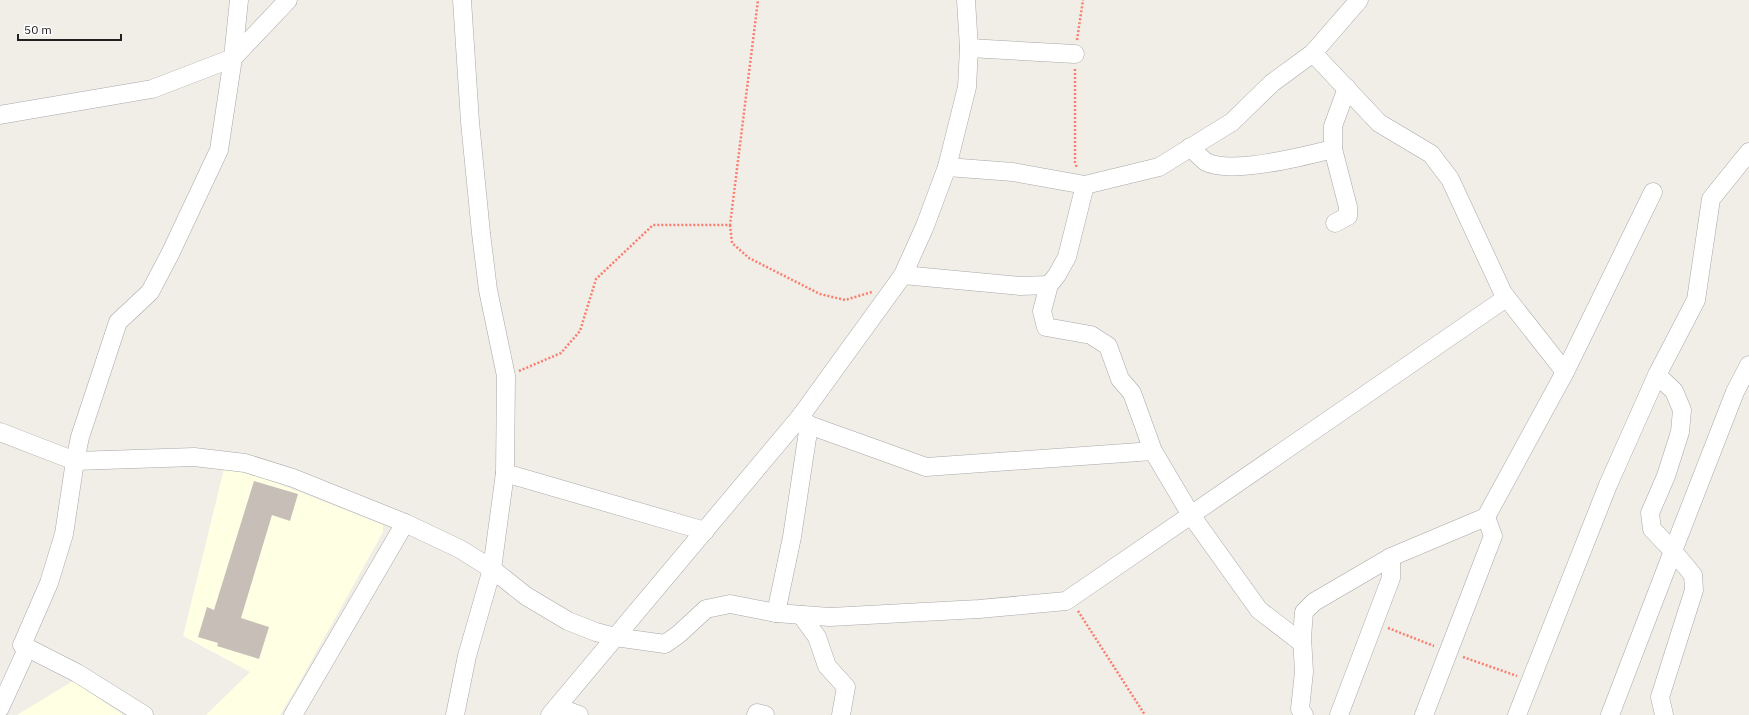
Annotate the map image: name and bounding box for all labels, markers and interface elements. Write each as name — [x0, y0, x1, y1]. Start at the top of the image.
scale bar — [18, 16, 121, 42]
text: 50 m — [24, 22, 52, 37]

